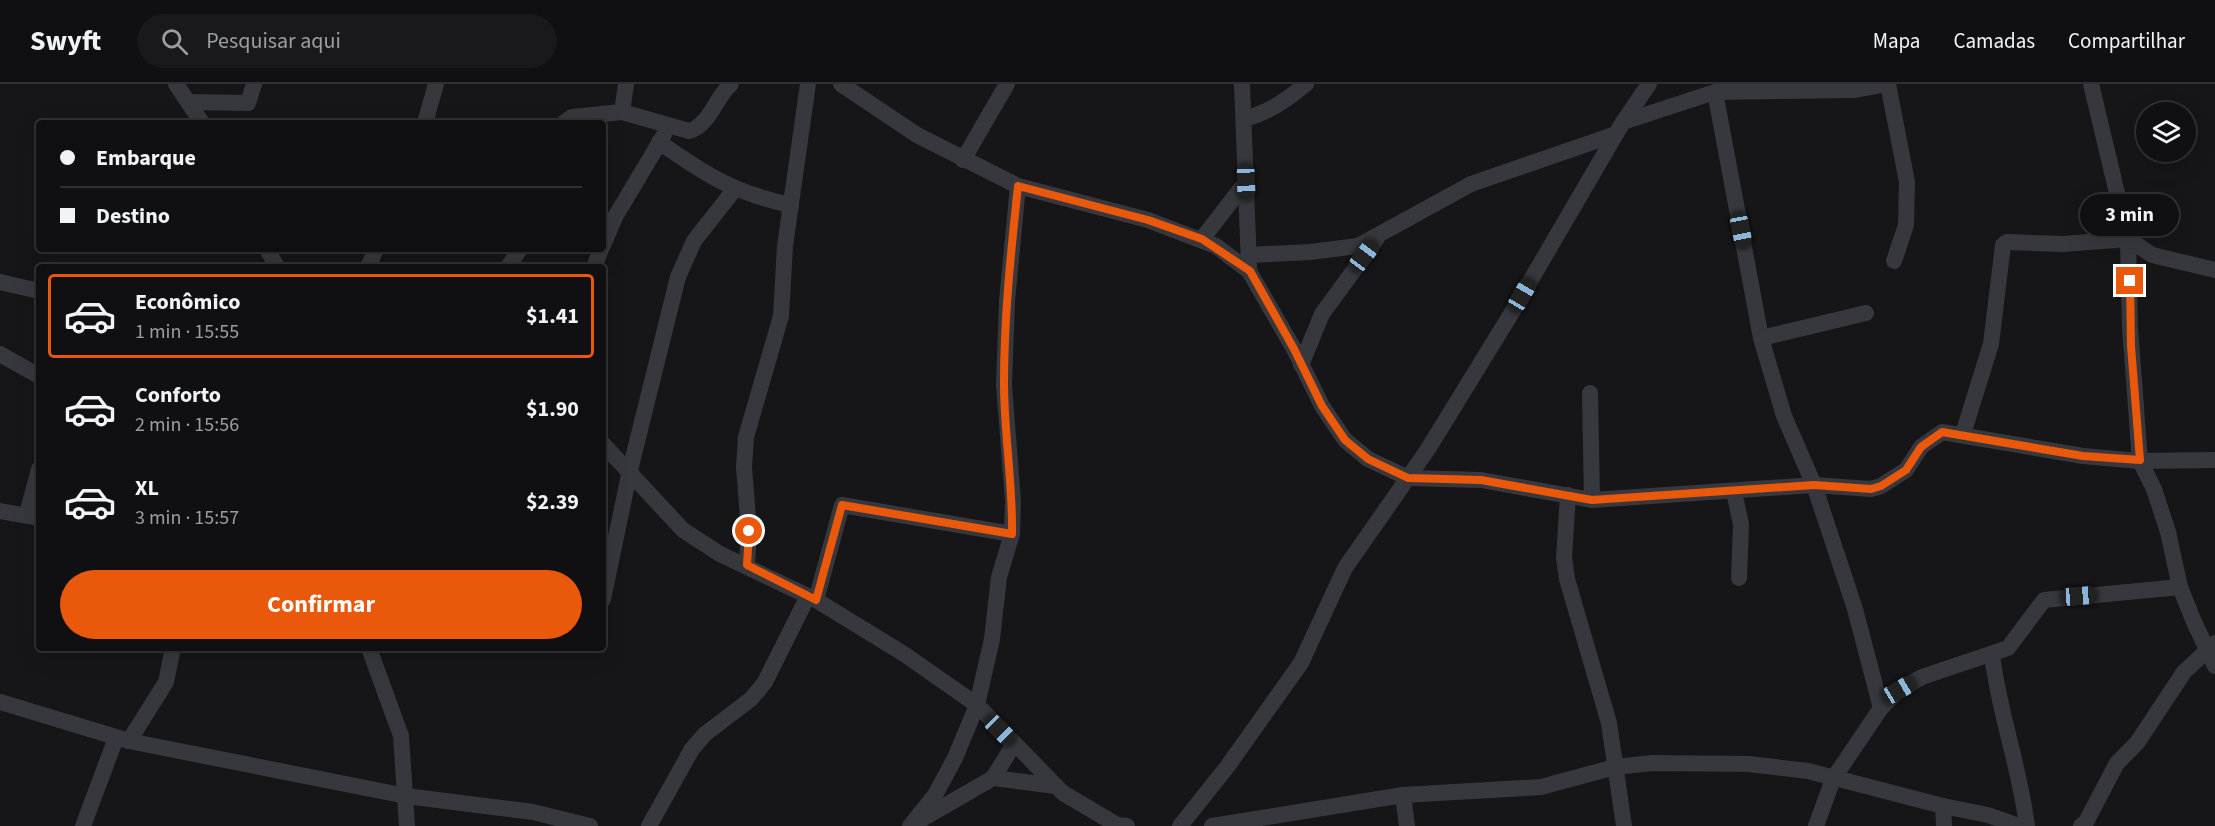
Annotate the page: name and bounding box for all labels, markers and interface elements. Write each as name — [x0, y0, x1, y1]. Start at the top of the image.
search box — [137, 14, 557, 68]
text: Swyft — [30, 21, 101, 61]
icon: search — [158, 25, 191, 58]
text: Pesquisar aqui — [206, 25, 341, 57]
text: Mapa — [1873, 26, 1920, 56]
text: Camadas — [1953, 26, 2035, 56]
text: Compartilhar — [2068, 26, 2185, 56]
map controls — [2136, 102, 2196, 162]
button: layers — [2136, 102, 2196, 162]
text: Embarque — [96, 142, 196, 174]
car — [1236, 164, 1256, 200]
callout: 3 min — [2080, 194, 2180, 236]
text: Destino — [96, 200, 170, 232]
text: 3 min — [2105, 201, 2154, 229]
car — [1729, 211, 1753, 249]
car — [1346, 236, 1382, 276]
route end — [2116, 267, 2143, 294]
car — [1505, 275, 1539, 315]
text: Econômico — [135, 286, 240, 318]
icon: car — [63, 289, 117, 343]
text: $1.41 — [526, 300, 579, 332]
text: 1 min · 15:55 — [135, 318, 239, 346]
text: Conforto — [135, 379, 221, 411]
icon: car — [63, 382, 117, 436]
text: $1.90 — [526, 393, 579, 425]
text: 2 min · 15:56 — [135, 411, 239, 439]
text: XL — [135, 472, 159, 504]
icon: car — [63, 475, 117, 529]
text: $2.39 — [526, 486, 579, 518]
text: 3 min · 15:57 — [135, 504, 239, 532]
route start — [735, 517, 762, 544]
button: Confirmar — [60, 570, 582, 639]
car — [2060, 586, 2098, 606]
car — [1879, 673, 1919, 707]
car — [981, 711, 1019, 749]

